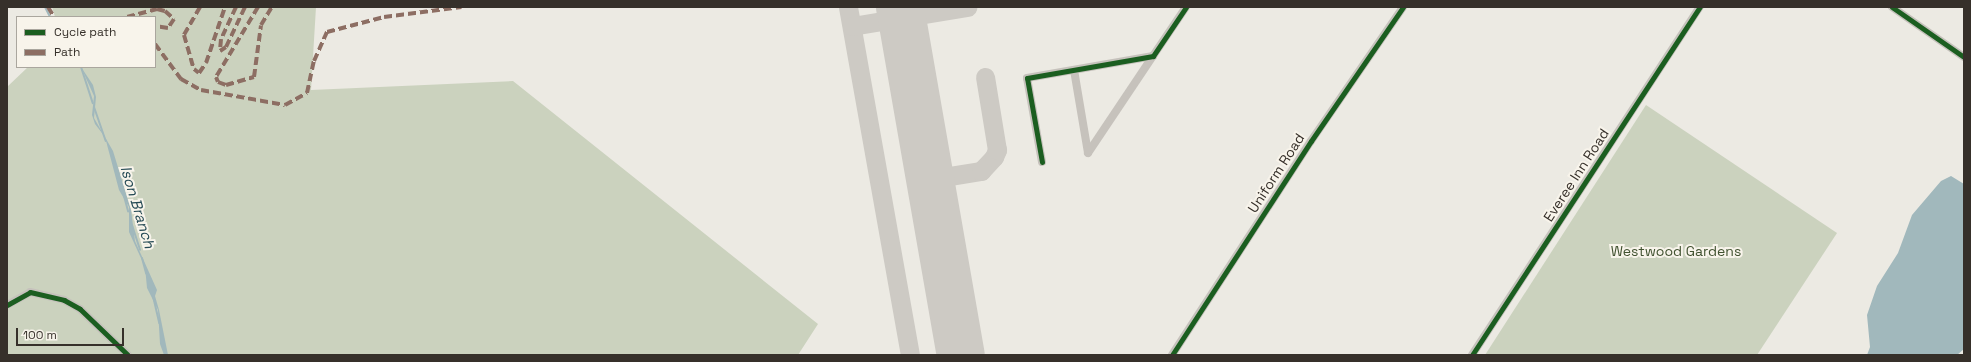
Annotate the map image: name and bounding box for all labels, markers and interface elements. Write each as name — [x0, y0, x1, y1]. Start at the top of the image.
legend — [16, 16, 156, 68]
text: Cycle path — [54, 24, 116, 40]
text: Path — [54, 44, 80, 60]
street label: Everee Inn Road — [1540, 125, 1612, 225]
street label: Uniform Road — [1244, 130, 1308, 216]
water label: Ison Branch — [117, 164, 159, 250]
park label: Westwood Gardens — [1611, 243, 1741, 259]
scale bar — [18, 320, 126, 346]
text: 100 m — [23, 327, 57, 343]

